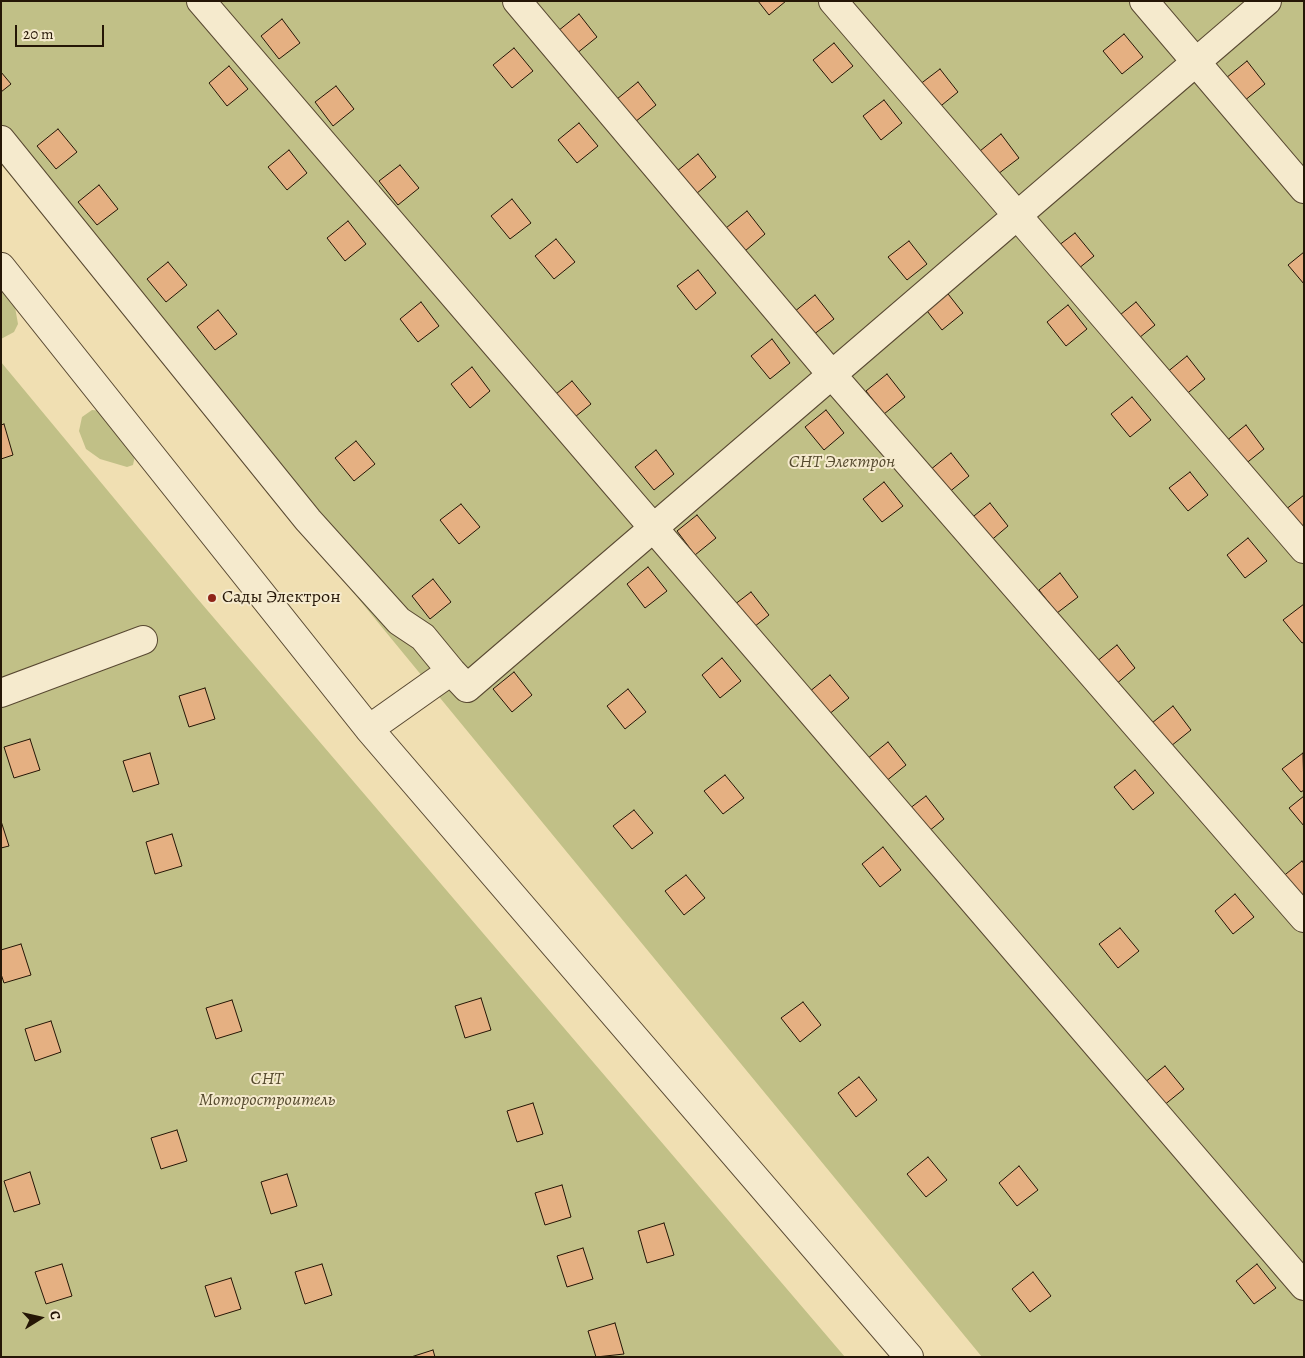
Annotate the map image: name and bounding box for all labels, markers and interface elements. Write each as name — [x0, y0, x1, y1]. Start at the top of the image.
scale bar — [18, 15, 106, 47]
text: 20 m — [23, 24, 54, 44]
park label: СНТ Электрон — [789, 452, 895, 474]
place label: Сады Электрон — [222, 587, 341, 609]
marker: Сады Электрон — [206, 592, 218, 604]
park label: СНТ Моторостроитель — [199, 1069, 335, 1112]
north arrow — [15, 1293, 65, 1343]
text: С — [45, 1309, 65, 1321]

